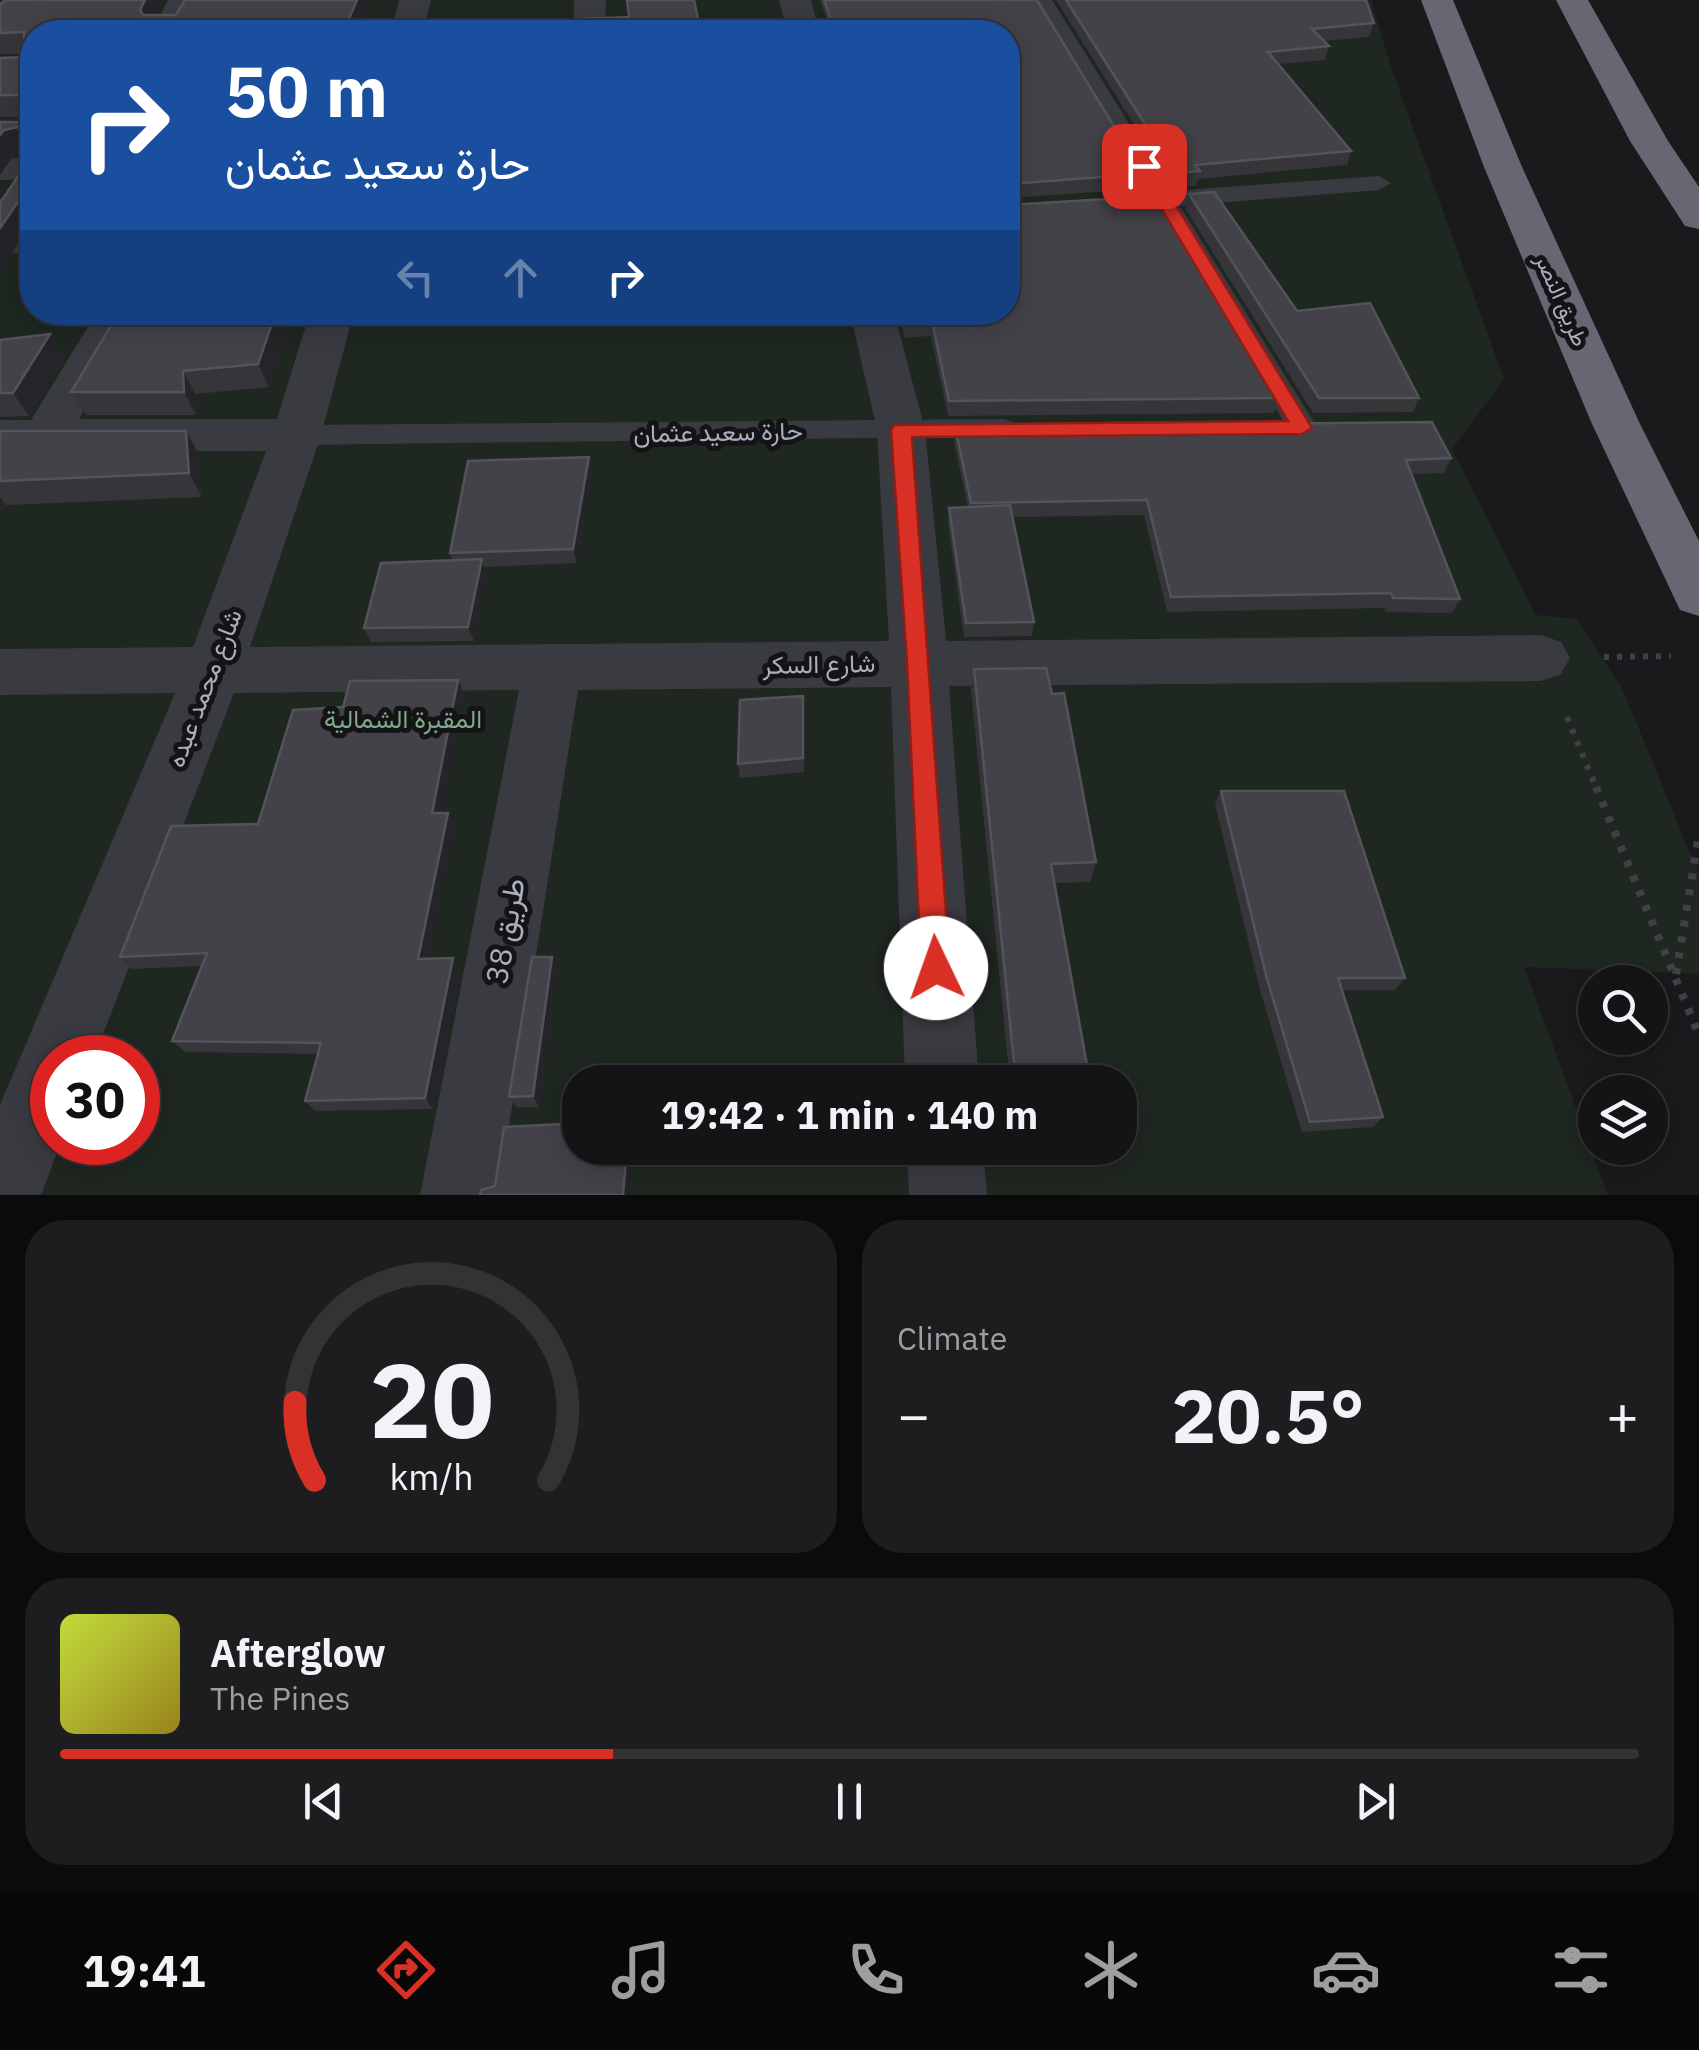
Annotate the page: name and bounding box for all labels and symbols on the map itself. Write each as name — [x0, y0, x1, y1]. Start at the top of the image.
pin — [1102, 124, 1187, 209]
street label: طريق النصر — [1529, 248, 1596, 351]
street label: حارة سعيد عثمان — [633, 414, 803, 449]
street label: شارع محمد عبده — [158, 604, 250, 772]
street label: شارع السكر — [761, 646, 876, 682]
park label: المقبرة الشمالية — [324, 702, 482, 735]
street label: طريق 38 — [476, 875, 533, 987]
position arrow — [884, 916, 988, 1020]
speed limit sign: 30 — [30, 1035, 160, 1165]

